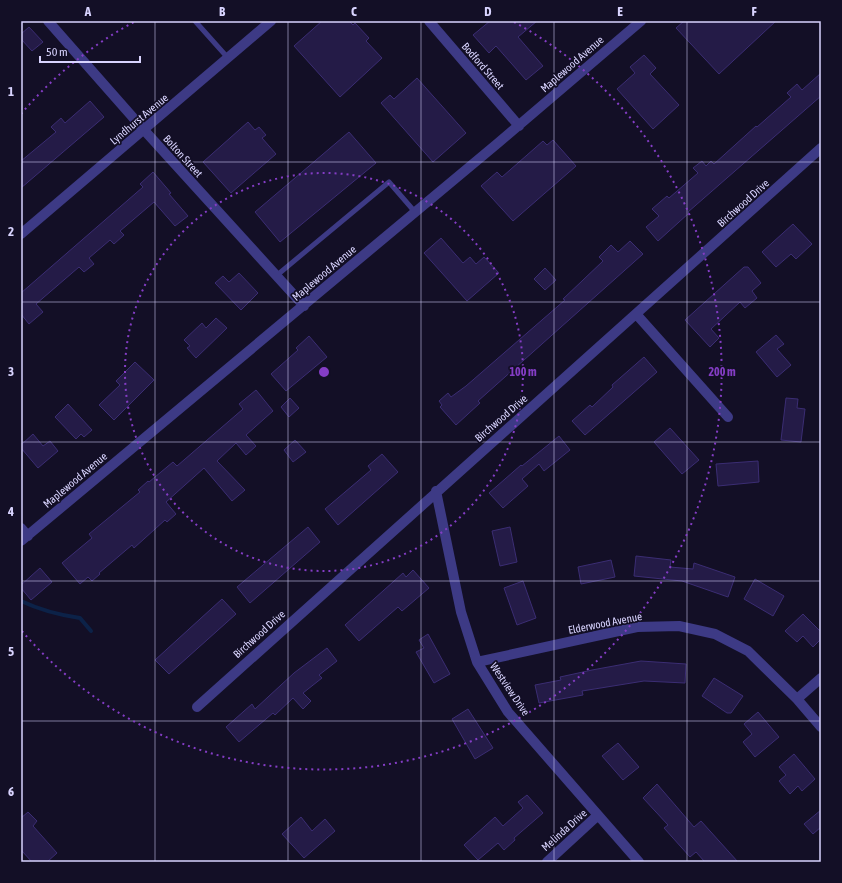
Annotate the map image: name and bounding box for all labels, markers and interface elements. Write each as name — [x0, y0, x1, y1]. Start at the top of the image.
text: A — [84, 4, 92, 19]
text: B — [219, 4, 226, 19]
text: C — [351, 4, 357, 19]
text: D — [484, 4, 492, 19]
text: E — [617, 4, 623, 19]
text: F — [751, 4, 757, 19]
street label: Maplewood Avenue — [538, 33, 606, 95]
scale bar — [40, 38, 140, 64]
street label: Bodford Street — [459, 40, 507, 92]
text: 50 m — [46, 45, 68, 59]
text: 1 — [8, 84, 14, 99]
street label: Lyndhurst Avenue — [108, 91, 170, 147]
street label: Bolton Street — [161, 132, 205, 180]
street label: Birchwood Drive — [715, 177, 771, 229]
text: 2 — [8, 224, 14, 239]
street label: Maplewood Avenue — [290, 243, 358, 303]
text: 3 — [8, 364, 14, 379]
centre of rings — [317, 365, 331, 379]
text: 100 m — [509, 365, 537, 379]
text: 200 m — [708, 365, 736, 379]
street label: Birchwood Drive — [472, 392, 530, 444]
street label: Maplewood Avenue — [41, 450, 109, 510]
text: 4 — [7, 504, 14, 519]
street label: Birchwood Drive — [231, 608, 287, 660]
street label: Elderwood Avenue — [567, 610, 643, 636]
text: 5 — [8, 644, 14, 659]
street label: Westview Drive — [488, 660, 532, 718]
text: 6 — [8, 784, 14, 799]
street label: Melinda Drive — [539, 807, 589, 853]

